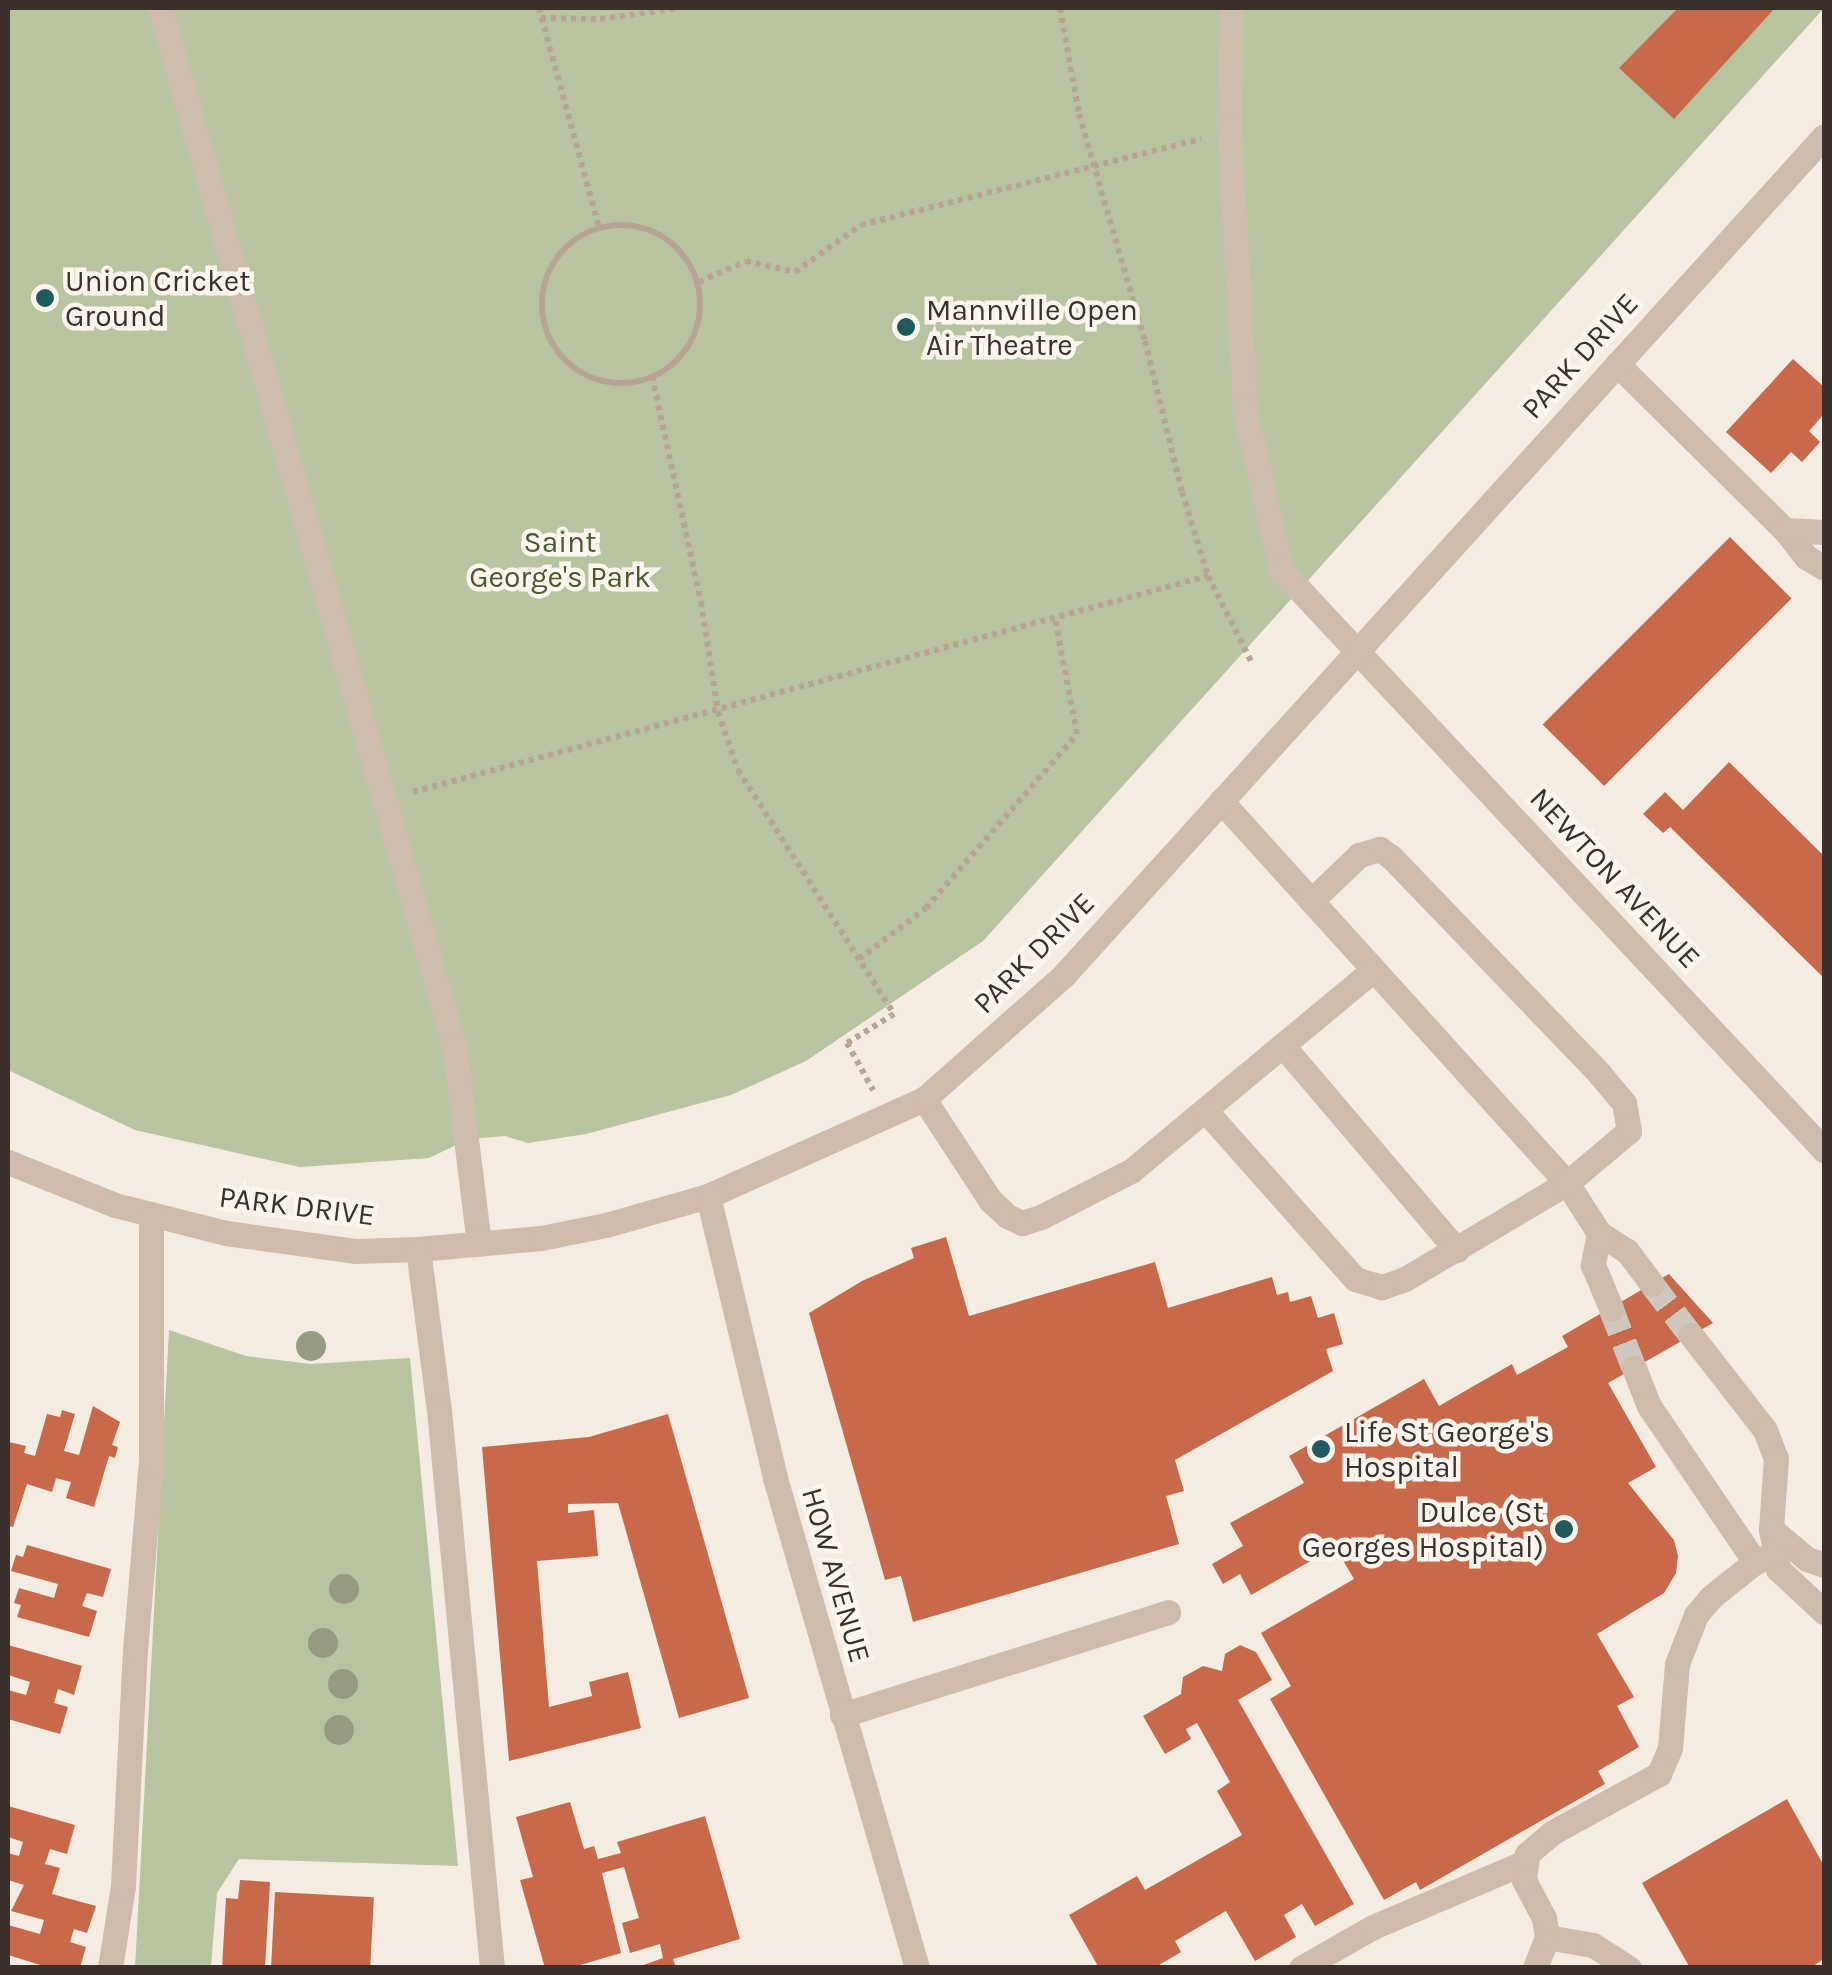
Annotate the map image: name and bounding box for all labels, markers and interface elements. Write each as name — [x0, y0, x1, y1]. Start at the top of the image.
place label: Union Cricket Ground — [65, 263, 251, 334]
street label: PARK DRIVE — [1514, 286, 1646, 426]
marker: Union Cricket Ground — [34, 287, 56, 309]
place label: Mannville Open Air Theatre — [926, 292, 1138, 362]
marker: Mannville Open Air Theatre — [895, 316, 917, 338]
park label: Saint George's Park — [469, 524, 651, 594]
street label: NEWTON AVENUE — [1522, 780, 1708, 976]
street label: PARK DRIVE — [966, 885, 1102, 1021]
street label: PARK DRIVE — [217, 1179, 377, 1233]
place label: Life St George's Hospital — [1344, 1414, 1550, 1484]
marker: Life St George's Hospital — [1308, 1436, 1334, 1462]
street label: HOW AVENUE — [794, 1483, 878, 1667]
place label: Dulce (St Georges Hospital) — [1302, 1494, 1544, 1564]
marker: Dulce (St Georges Hospital) — [1553, 1518, 1575, 1540]

